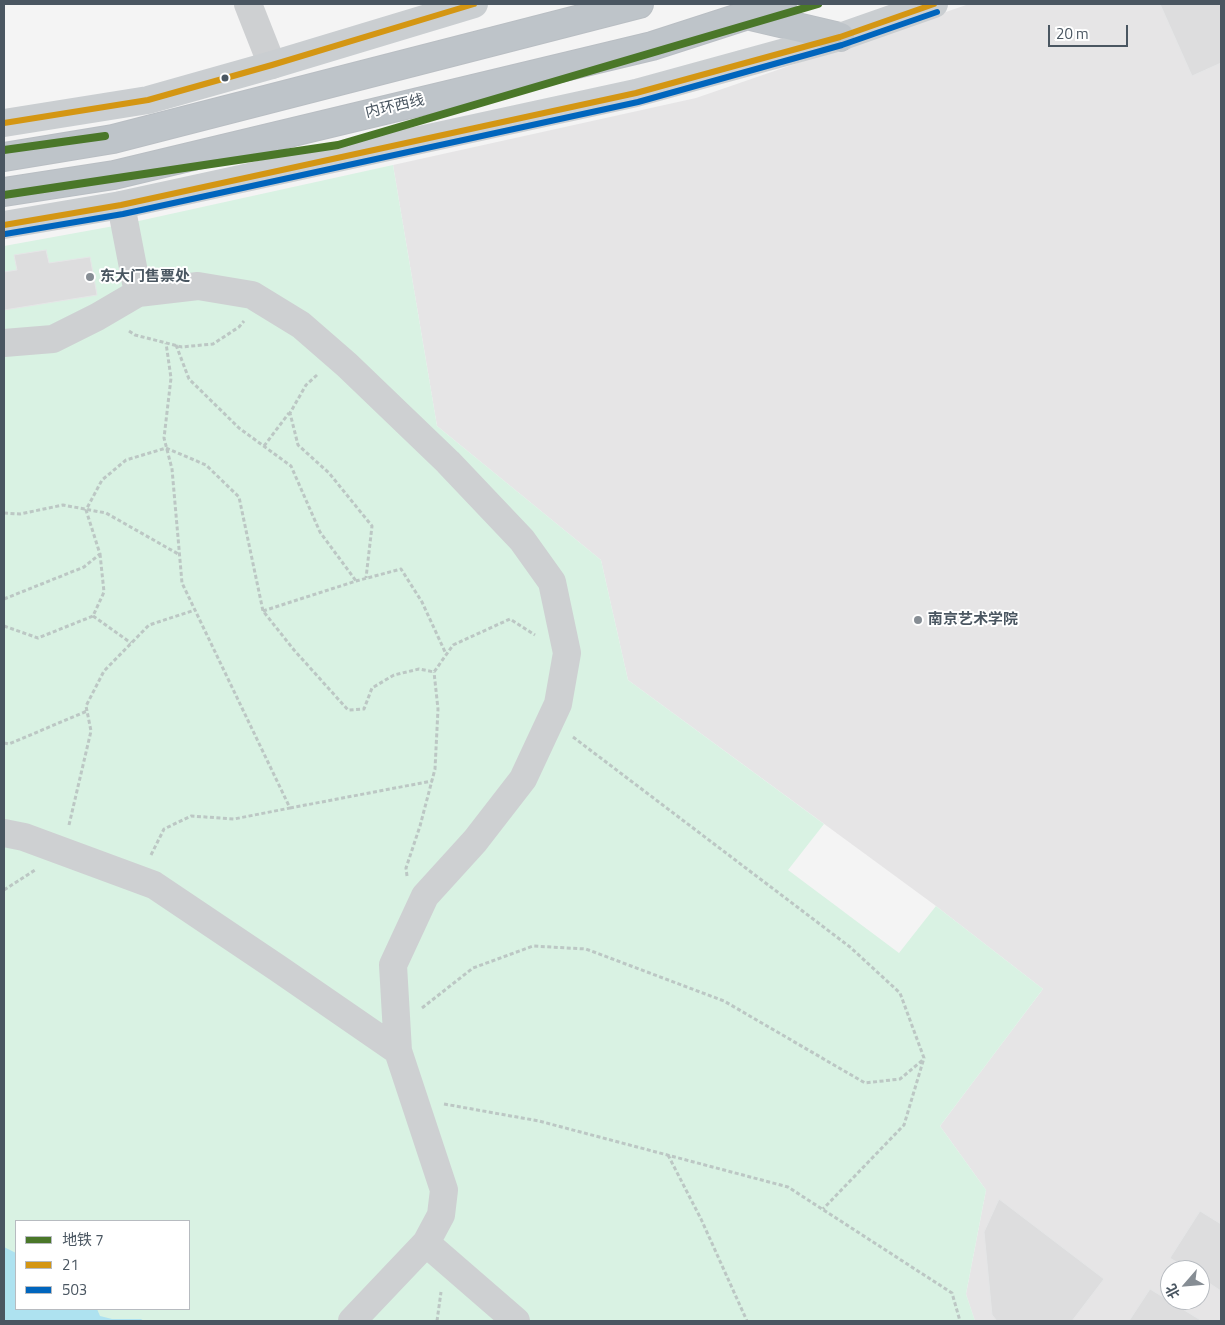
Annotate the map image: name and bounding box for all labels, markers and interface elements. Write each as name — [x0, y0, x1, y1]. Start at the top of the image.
scale bar — [1050, 15, 1130, 47]
text: 20 m — [1056, 22, 1089, 45]
unlabelled marker — [220, 73, 230, 83]
street label: 内环西线 — [364, 91, 426, 123]
place label: 东大门售票处 — [100, 268, 190, 286]
marker: 东大门售票处 — [84, 271, 96, 283]
place label: 南京艺术学院 — [928, 611, 1018, 629]
marker: 南京艺术学院 — [912, 614, 924, 626]
legend — [15, 1220, 190, 1310]
text: 地铁 7 — [62, 1228, 104, 1251]
text: 21 — [62, 1253, 79, 1276]
north arrow — [1160, 1260, 1210, 1310]
text: 503 — [62, 1278, 87, 1301]
text: 北 — [1160, 1281, 1185, 1303]

